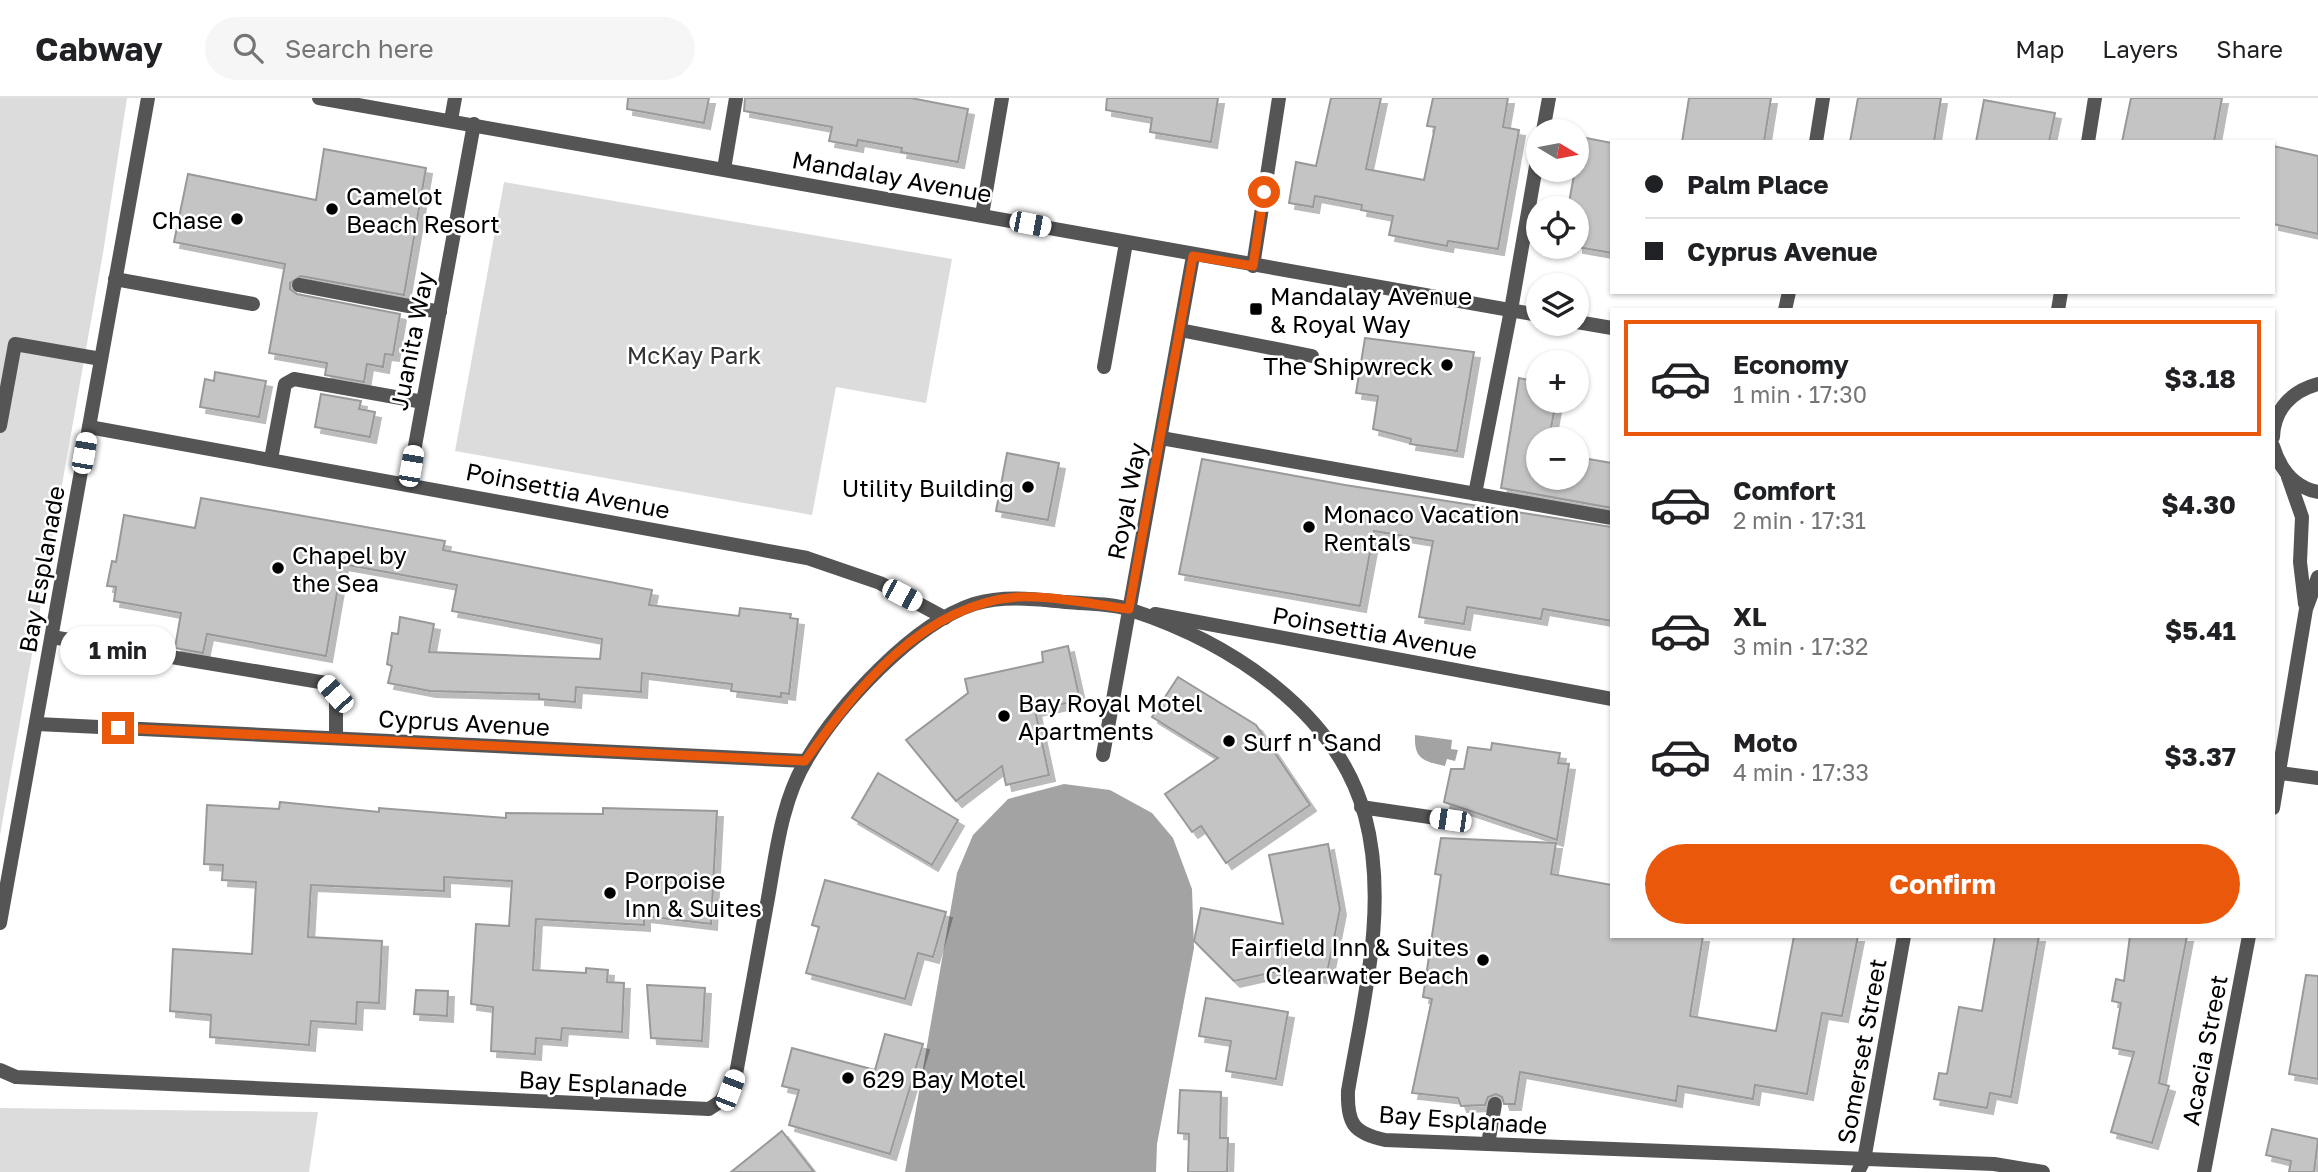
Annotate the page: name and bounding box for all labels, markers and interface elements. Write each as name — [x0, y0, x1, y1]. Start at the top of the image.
search box — [205, 17, 695, 80]
text: Cabway — [35, 29, 163, 68]
icon: search — [229, 29, 267, 67]
text: Search here — [285, 33, 434, 64]
text: Map — [2015, 34, 2064, 63]
text: Layers — [2102, 34, 2178, 63]
text: Share — [2216, 34, 2283, 63]
north arrow — [1526, 119, 1589, 182]
map controls — [1526, 119, 1589, 490]
street label: Mandalay Avenue — [790, 144, 994, 208]
text: Palm Place — [1687, 169, 1829, 200]
route start — [1248, 176, 1280, 208]
place label: Camelot Beach Resort — [346, 181, 500, 238]
button: locate — [1526, 196, 1589, 259]
marker: Camelot Beach Resort — [324, 201, 340, 217]
place label: Chase — [152, 205, 223, 234]
car — [1008, 210, 1053, 238]
marker: Chase — [229, 211, 245, 227]
text: Cyprus Avenue — [1687, 236, 1878, 267]
street label: Juanita Way — [383, 269, 439, 413]
button: layers — [1526, 273, 1589, 336]
place label: Mandalay Avenue & Royal Way — [1270, 281, 1472, 338]
marker: Mandalay Avenue & Royal Way — [1248, 301, 1264, 317]
park label: McKay Park — [627, 340, 761, 369]
icon: car — [1649, 347, 1712, 410]
text: Economy — [1733, 349, 1849, 380]
button: + — [1526, 350, 1589, 413]
place label: The Shipwreck — [1263, 351, 1433, 380]
marker: The Shipwreck — [1439, 357, 1455, 373]
text: $3.18 — [2164, 363, 2236, 394]
text: 1 min · 17:30 — [1733, 380, 1867, 408]
button: − — [1526, 427, 1589, 490]
car — [71, 430, 98, 476]
street label: Royal Way — [1100, 440, 1152, 562]
car — [398, 443, 425, 489]
street label: Poinsettia Avenue — [463, 456, 673, 524]
place label: Utility Building — [842, 473, 1014, 502]
icon: car — [1649, 473, 1712, 536]
text: Comfort — [1733, 475, 1836, 506]
marker: Utility Building — [1020, 479, 1036, 495]
street label: Bay Esplanade — [12, 483, 70, 655]
text: $4.30 — [2161, 489, 2236, 520]
place label: Monaco Vacation Rentals — [1323, 499, 1520, 556]
text: 2 min · 17:31 — [1733, 506, 1866, 534]
marker: Monaco Vacation Rentals — [1301, 519, 1317, 535]
place label: Chapel by the Sea — [292, 540, 407, 597]
marker: Chapel by the Sea — [270, 560, 286, 576]
car — [879, 576, 926, 614]
icon: car — [1649, 599, 1712, 662]
street label: Poinsettia Avenue — [1270, 600, 1480, 664]
text: XL — [1733, 601, 1767, 632]
text: $5.41 — [2165, 615, 2236, 646]
callout: 1 min — [60, 626, 176, 676]
text: 3 min · 17:32 — [1733, 632, 1868, 660]
text: 1 min — [89, 636, 147, 664]
car — [314, 671, 357, 717]
place label: Bay Royal Motel Apartments — [1018, 688, 1203, 745]
street label: Cyprus Avenue — [377, 703, 551, 741]
marker: Bay Royal Motel Apartments — [996, 708, 1012, 724]
route end — [102, 712, 134, 744]
icon: car — [1649, 725, 1712, 788]
place label: Surf n' Sand — [1243, 727, 1382, 756]
text: Moto — [1733, 727, 1798, 758]
marker: Surf n' Sand — [1221, 733, 1237, 749]
text: $3.37 — [2164, 741, 2236, 772]
text: 4 min · 17:33 — [1733, 758, 1869, 786]
car — [1428, 807, 1473, 833]
button: Confirm — [1645, 844, 2240, 924]
place label: Porpoise Inn & Suites — [624, 865, 762, 922]
marker: Porpoise Inn & Suites — [602, 885, 618, 901]
place label: Fairfield Inn & Suites Clearwater Beach — [1230, 932, 1469, 989]
marker: Fairfield Inn & Suites Clearwater Beach — [1475, 952, 1491, 968]
street label: Somerset Street — [1830, 956, 1892, 1146]
street label: Acacia Street — [2175, 972, 2233, 1128]
street label: Bay Esplanade — [518, 1064, 688, 1102]
place label: 629 Bay Motel — [862, 1064, 1026, 1093]
car — [713, 1067, 748, 1113]
marker: 629 Bay Motel — [840, 1070, 856, 1086]
street label: Bay Esplanade — [1378, 1099, 1548, 1139]

